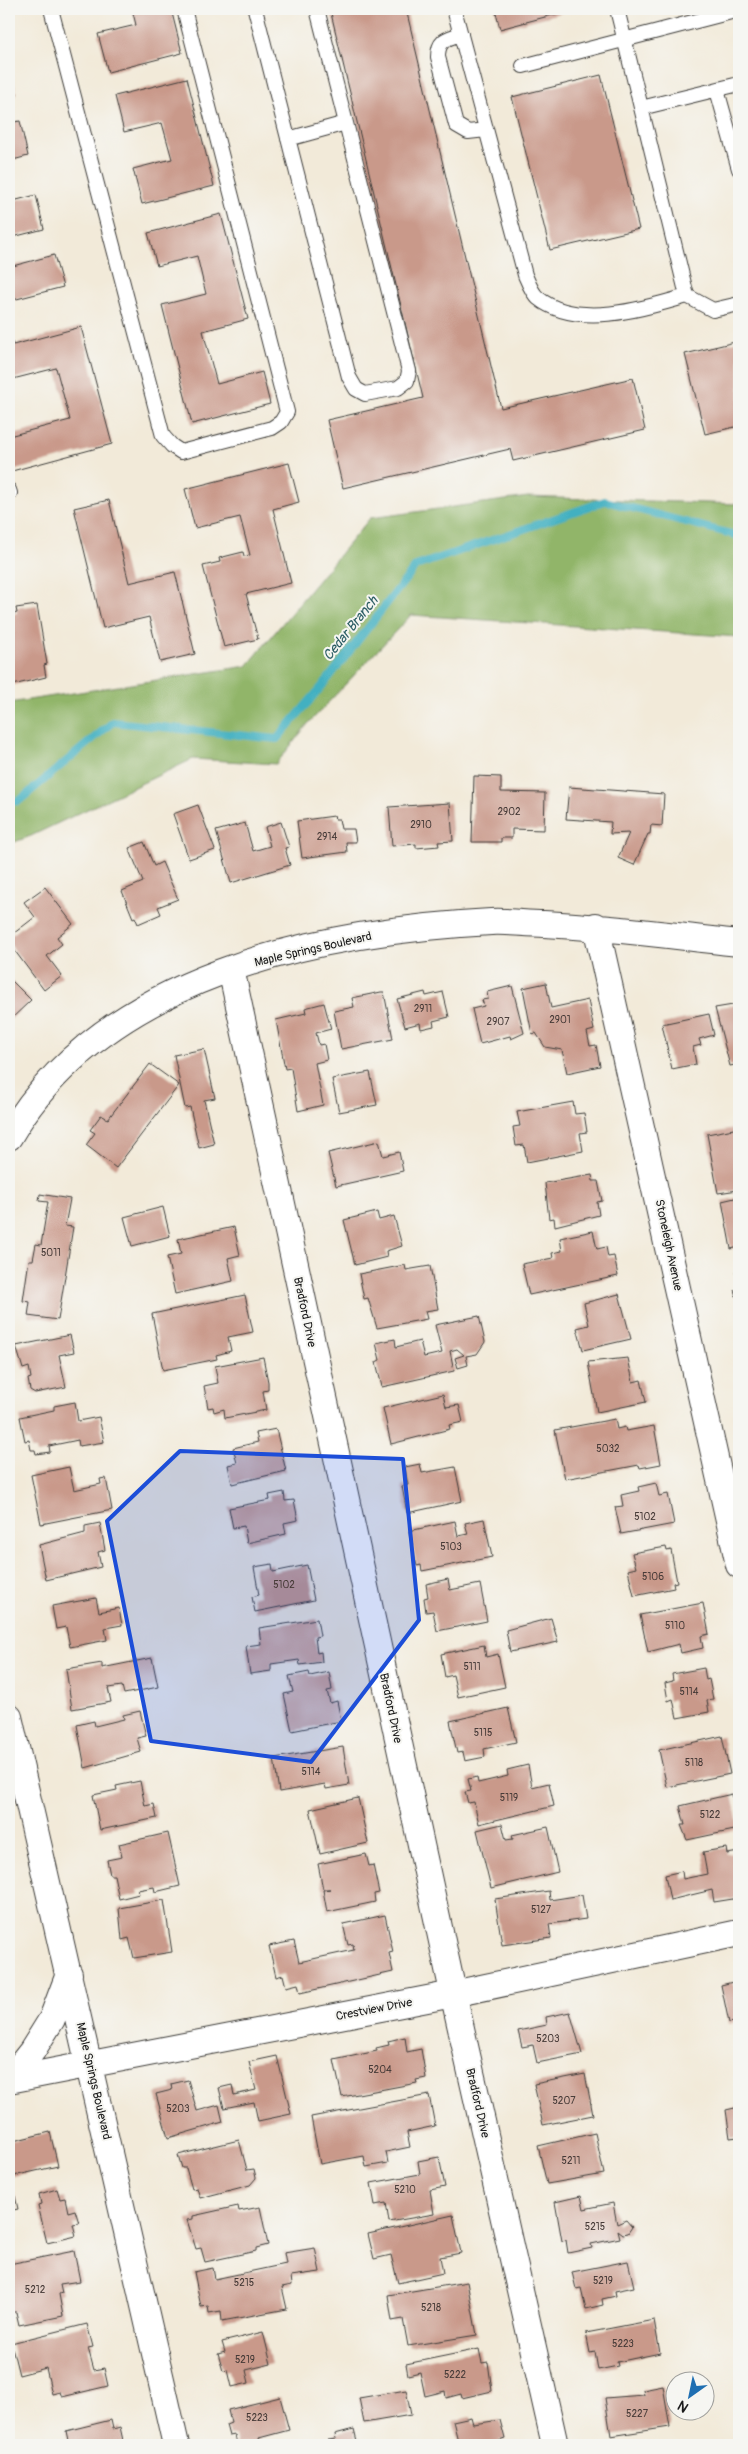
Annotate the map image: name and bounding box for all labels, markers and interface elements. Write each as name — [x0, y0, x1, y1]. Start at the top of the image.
water label: Cedar Branch — [319, 592, 382, 664]
house number: 2902 — [497, 806, 521, 818]
house number: 2910 — [410, 819, 432, 831]
house number: 2914 — [317, 831, 337, 843]
street label: Maple Springs Boulevard — [253, 929, 373, 970]
house number: 2911 — [414, 1003, 432, 1015]
house number: 2901 — [549, 1014, 571, 1026]
house number: 2907 — [487, 1016, 510, 1028]
street label: Stoneleigh Avenue — [652, 1198, 686, 1292]
house number: 5011 — [41, 1247, 61, 1259]
street label: Bradford Drive — [290, 1276, 319, 1349]
house number: 5032 — [596, 1443, 620, 1455]
house number: 5102 — [634, 1511, 656, 1523]
house number: 5103 — [440, 1541, 462, 1553]
house number: 5106 — [642, 1571, 664, 1583]
house number: 5102 — [273, 1579, 295, 1591]
house number: 5110 — [665, 1620, 685, 1632]
house number: 5111 — [463, 1661, 481, 1673]
street label: Bradford Drive — [376, 1672, 405, 1745]
house number: 5114 — [679, 1686, 699, 1698]
house number: 5115 — [474, 1727, 492, 1739]
house number: 5118 — [685, 1757, 703, 1769]
house number: 5114 — [301, 1766, 321, 1778]
house number: 5119 — [500, 1792, 518, 1804]
house number: 5122 — [700, 1809, 721, 1821]
house number: 5127 — [531, 1904, 552, 1916]
street label: Crestview Drive — [335, 1995, 414, 2024]
street label: Maple Springs Boulevard — [73, 2021, 114, 2141]
house number: 5203 — [536, 2033, 560, 2045]
house number: 5204 — [368, 2064, 392, 2076]
street label: Bradford Drive — [462, 2067, 493, 2140]
house number: 5207 — [552, 2095, 576, 2107]
house number: 5203 — [166, 2103, 190, 2115]
house number: 5211 — [562, 2155, 580, 2167]
house number: 5210 — [394, 2184, 416, 2196]
house number: 5215 — [585, 2221, 605, 2233]
house number: 5219 — [593, 2275, 613, 2287]
house number: 5215 — [234, 2277, 254, 2289]
house number: 5212 — [25, 2284, 46, 2296]
house number: 5218 — [421, 2302, 441, 2314]
house number: 5223 — [612, 2338, 634, 2350]
house number: 5219 — [235, 2354, 255, 2366]
house number: 5222 — [444, 2369, 466, 2381]
north arrow — [666, 2372, 716, 2422]
text: N — [675, 2397, 692, 2416]
house number: 5227 — [626, 2408, 649, 2420]
house number: 5223 — [246, 2412, 268, 2424]

